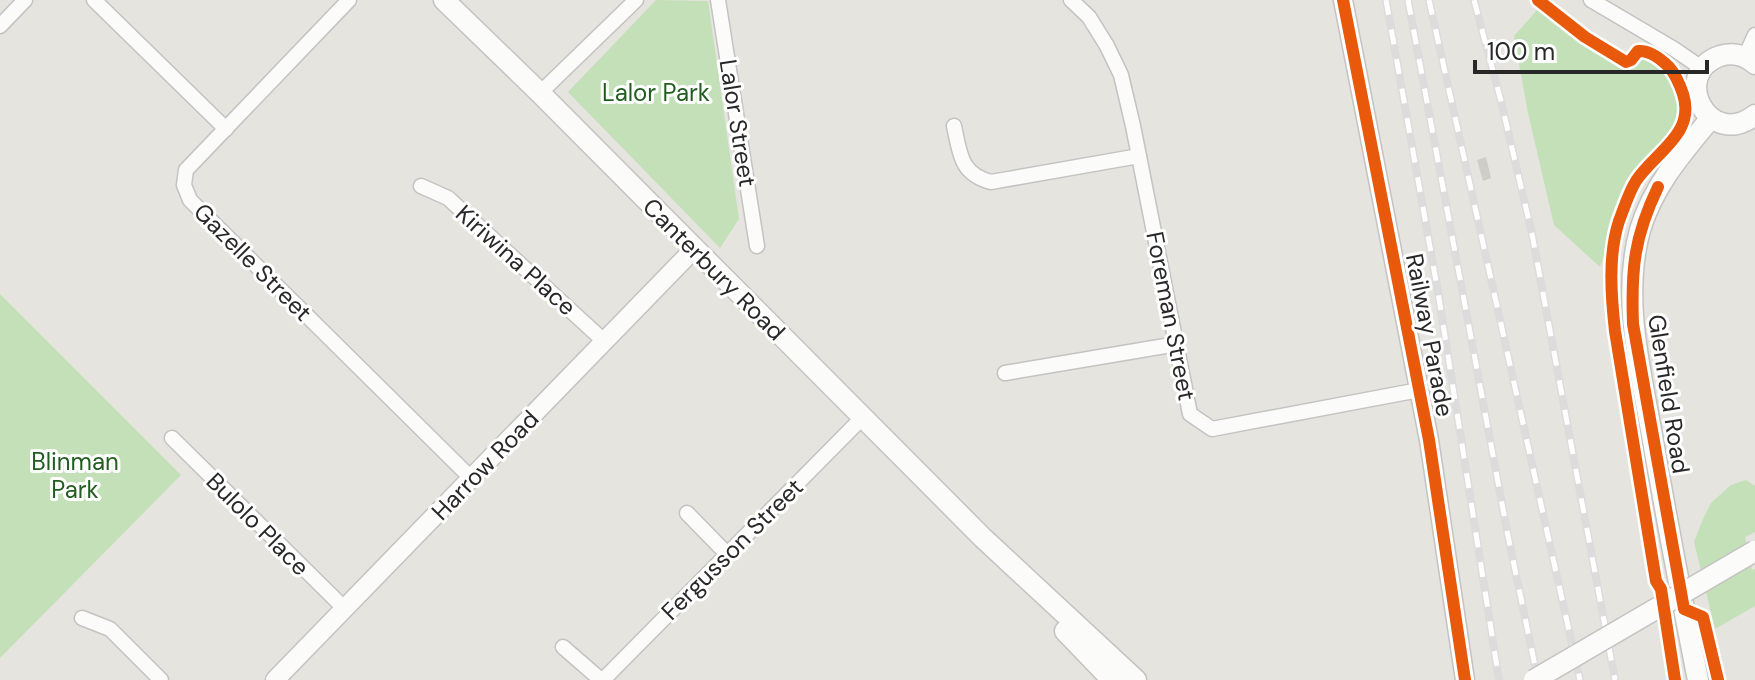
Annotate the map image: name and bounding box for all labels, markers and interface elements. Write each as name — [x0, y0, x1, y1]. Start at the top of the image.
scale bar — [1475, 24, 1707, 74]
text: 100 m — [1487, 36, 1555, 67]
street label: Lalor Street — [713, 57, 763, 189]
park label: Lalor Park — [602, 77, 710, 108]
street label: Canterbury Road — [636, 191, 792, 347]
street label: Gazelle Street — [187, 196, 319, 328]
street label: Kiriwina Place — [449, 198, 583, 322]
street label: Foreman Street — [1139, 229, 1203, 403]
street label: Railway Parade — [1399, 251, 1461, 419]
street label: Glenfield Road — [1641, 312, 1697, 476]
street label: Harrow Road — [425, 403, 545, 527]
park label: Blinman Park — [31, 446, 119, 505]
street label: Bulolo Place — [200, 466, 316, 582]
street label: Fergusson Street — [654, 471, 810, 627]

